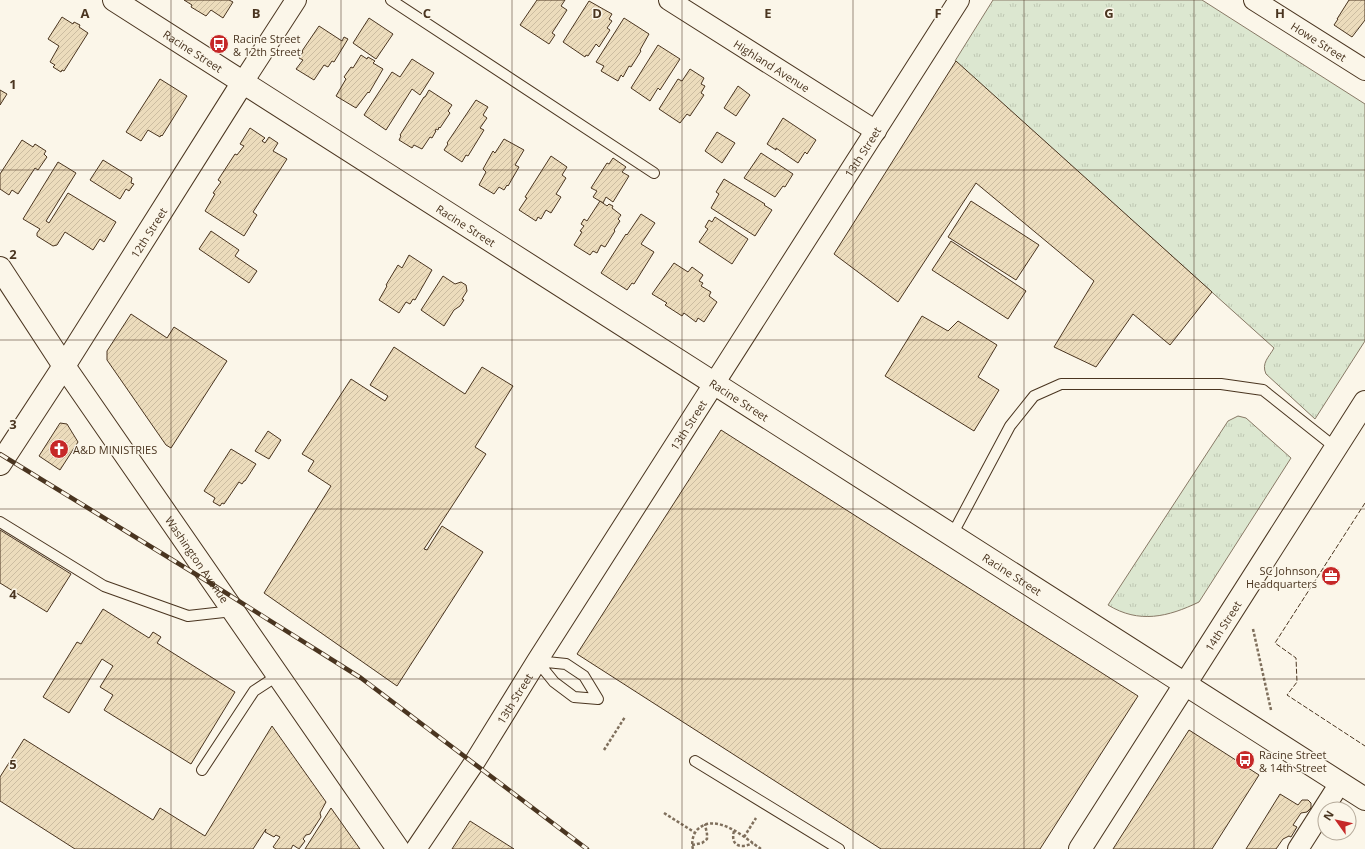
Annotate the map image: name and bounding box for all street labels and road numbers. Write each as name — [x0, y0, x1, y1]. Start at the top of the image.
street label: Howe Street — [1288, 18, 1350, 64]
street label: Racine Street — [161, 26, 226, 75]
street label: Highland Avenue — [731, 36, 813, 95]
street label: 13th Street — [841, 124, 884, 180]
street label: Racine Street — [434, 200, 499, 250]
street label: 12th Street — [127, 204, 170, 260]
street label: Racine Street — [707, 375, 772, 424]
street label: 13th Street — [666, 397, 710, 453]
street label: Washington Avenue — [162, 513, 233, 606]
street label: Racine Street — [980, 549, 1045, 598]
street label: 14th Street — [1201, 597, 1244, 654]
street label: 13th Street — [493, 670, 535, 726]

